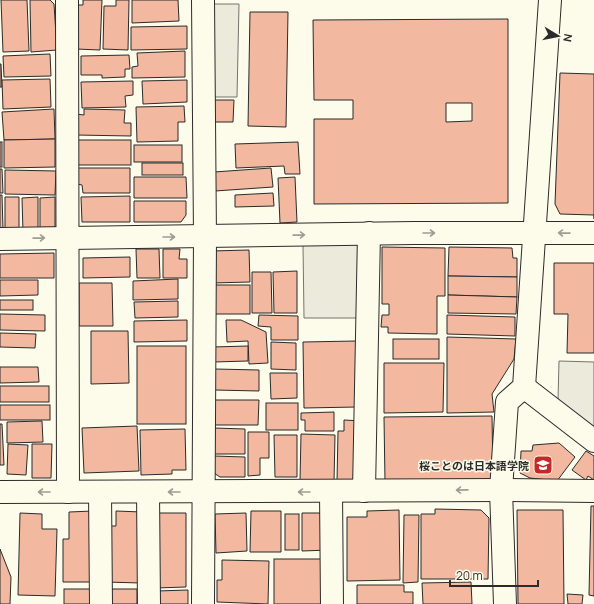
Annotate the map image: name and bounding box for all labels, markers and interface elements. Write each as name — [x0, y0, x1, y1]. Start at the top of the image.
north arrow — [538, 16, 578, 56]
text: N — [560, 33, 576, 43]
one-way arrow — [422, 229, 435, 237]
one-way arrow — [558, 229, 571, 237]
one-way arrow — [292, 231, 305, 239]
one-way arrow — [162, 233, 175, 241]
one-way arrow — [32, 234, 45, 242]
school or university icon: 桜ことのは日本語学院 — [532, 454, 554, 476]
place label: 桜ことのは日本語学院 — [419, 458, 529, 473]
one-way arrow — [456, 486, 469, 494]
one-way arrow — [38, 488, 51, 496]
one-way arrow — [168, 488, 181, 496]
one-way arrow — [298, 488, 311, 496]
scale bar — [450, 562, 538, 588]
text: 20 m — [456, 567, 483, 584]

